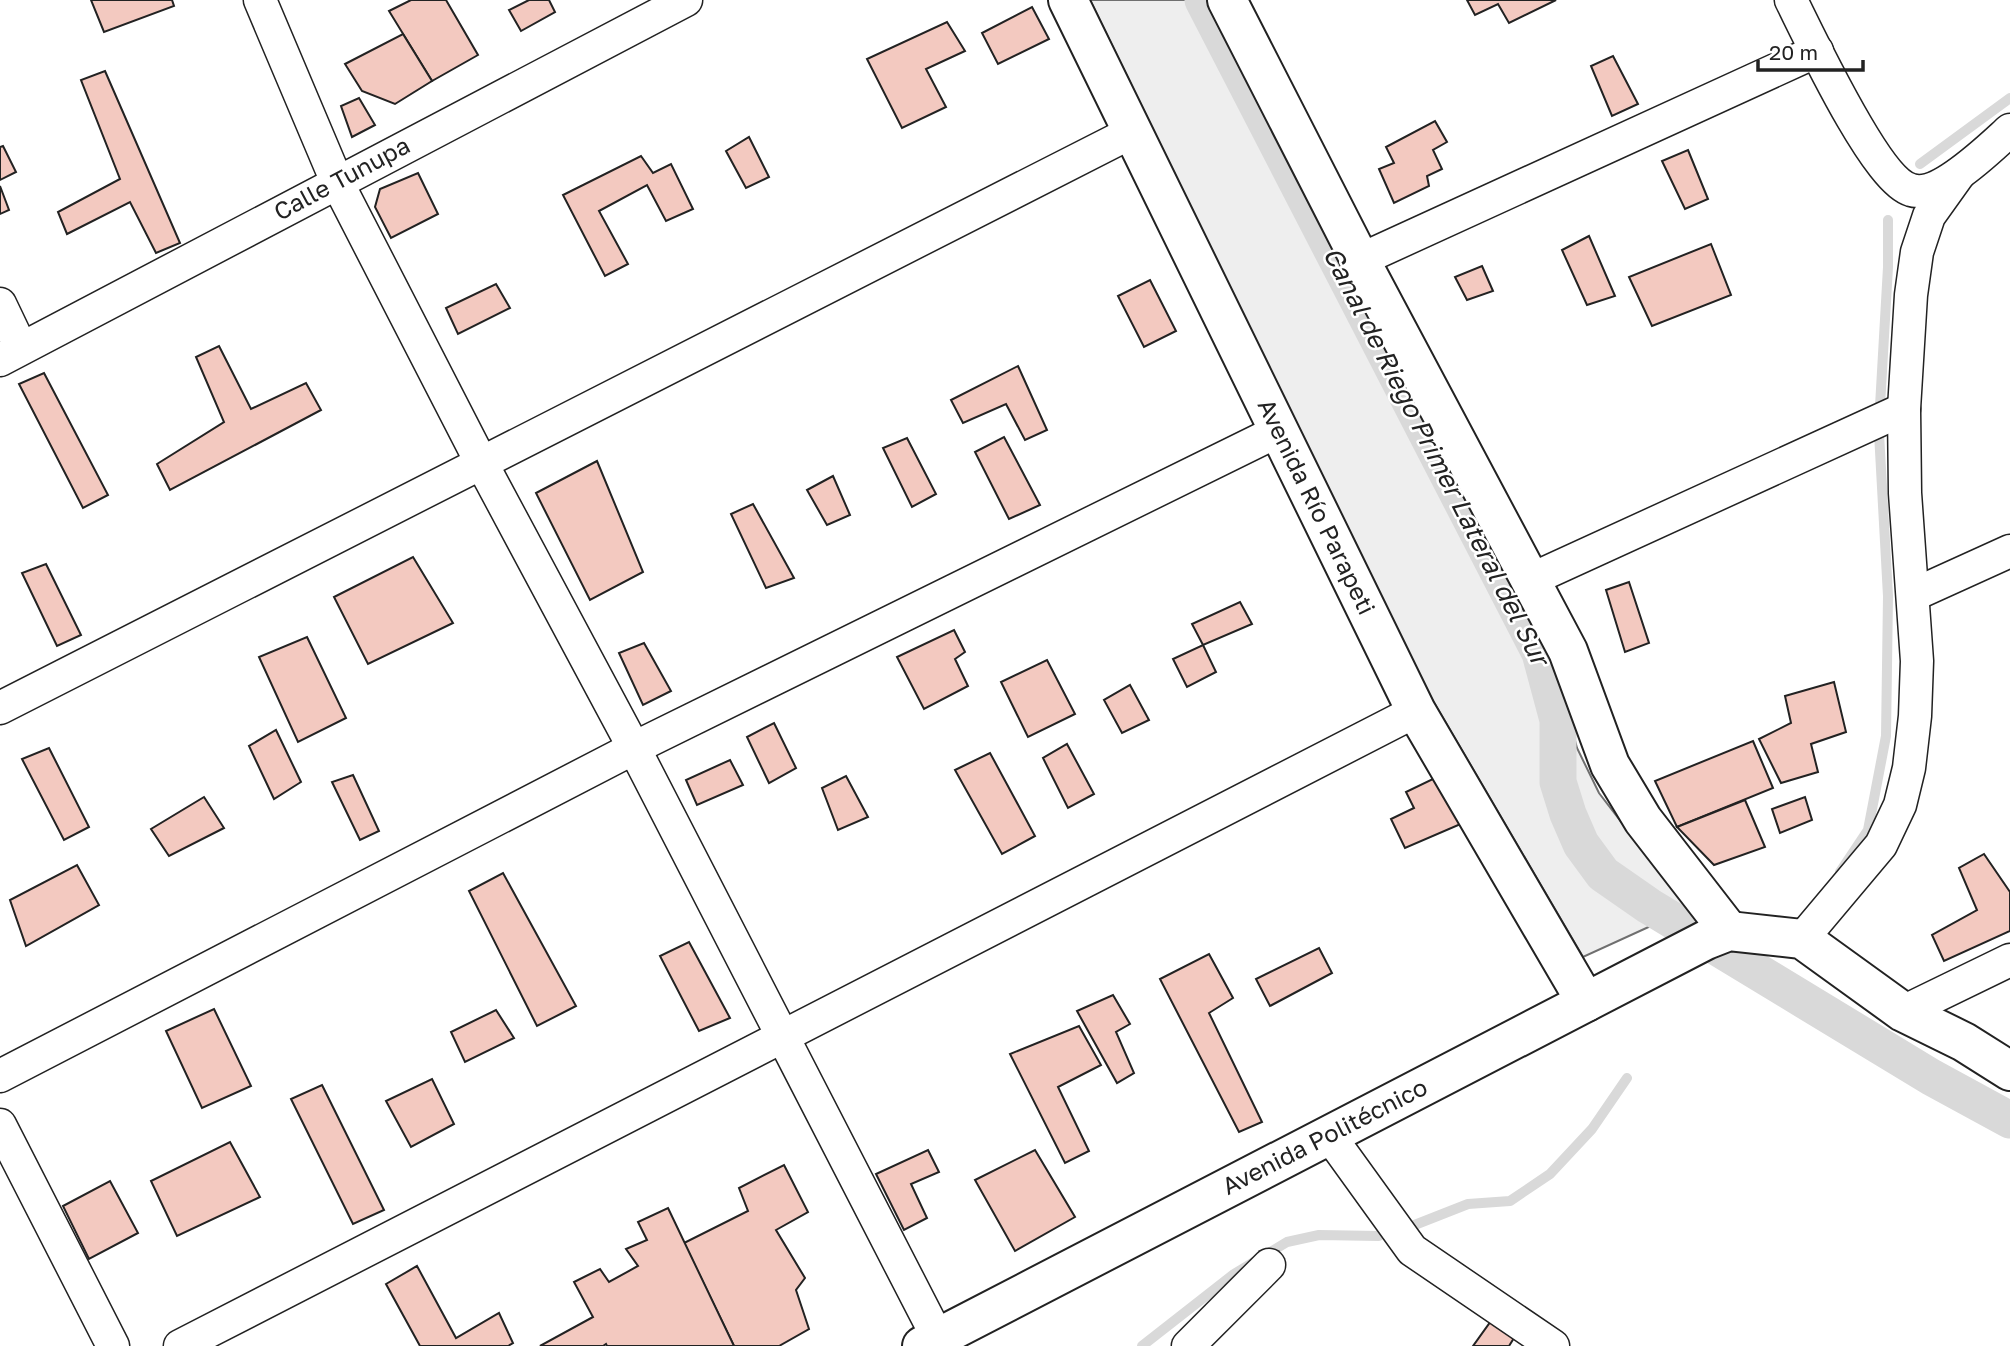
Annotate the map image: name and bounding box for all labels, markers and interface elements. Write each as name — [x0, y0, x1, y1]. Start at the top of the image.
scale bar — [1758, 28, 1863, 72]
text: 20 m — [1769, 39, 1818, 65]
street label: Calle Tunupa — [268, 130, 414, 226]
water label: Canal de Riego Primer Lateral del Sur — [1317, 242, 1558, 673]
street label: Avenida Río Parapeti — [1252, 394, 1382, 619]
street label: Avenida Politécnico — [1217, 1071, 1432, 1200]

